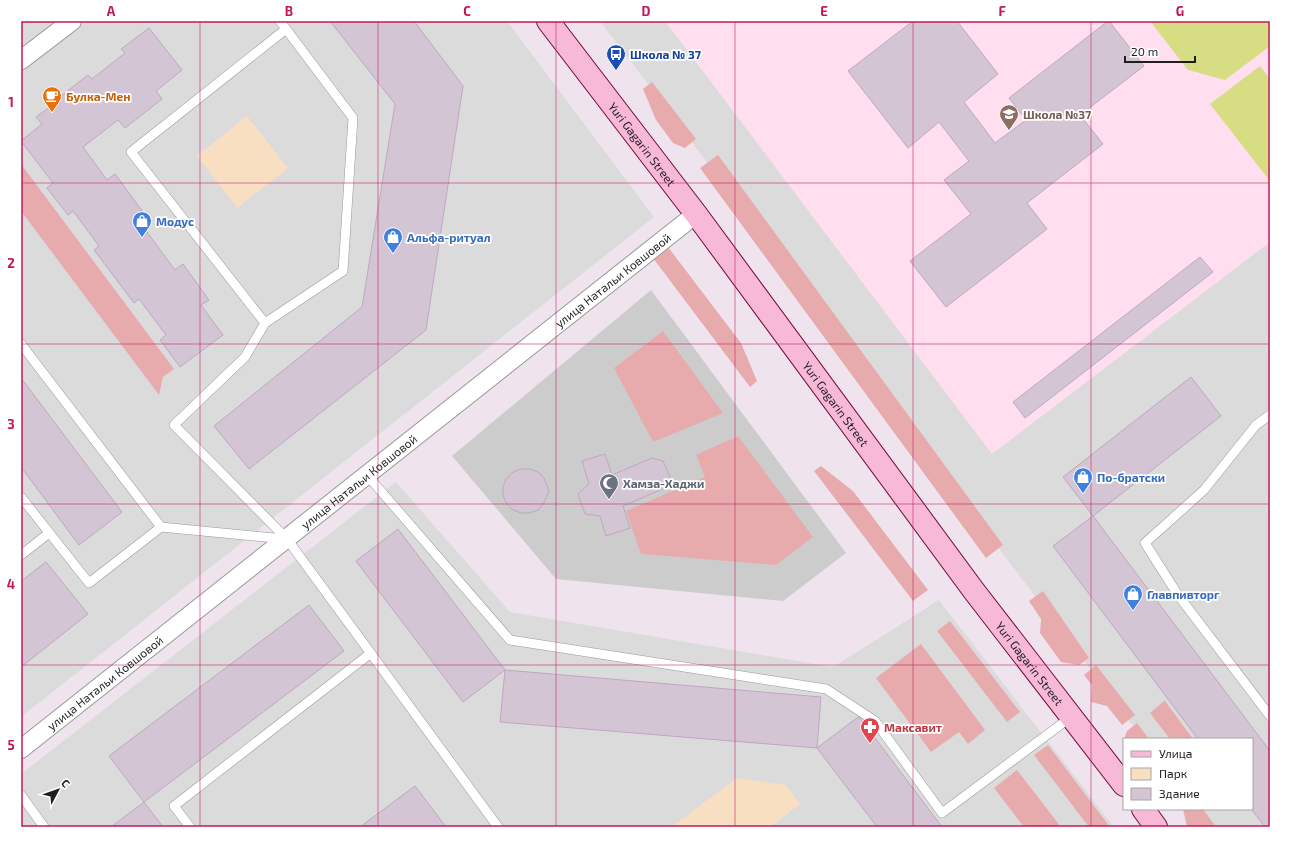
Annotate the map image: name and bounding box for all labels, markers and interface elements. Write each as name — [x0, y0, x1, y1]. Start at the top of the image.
text: A — [107, 3, 116, 19]
text: B — [285, 3, 293, 19]
text: C — [463, 3, 471, 19]
text: D — [642, 3, 651, 19]
text: E — [820, 3, 828, 19]
text: F — [998, 3, 1006, 19]
text: G — [1176, 3, 1184, 19]
scale bar — [1125, 38, 1195, 64]
bus stop icon: Школа № 37 — [605, 43, 627, 71]
text: 20 m — [1131, 44, 1158, 58]
place label: Школа № 37 — [630, 47, 702, 61]
cafe icon: Булка-Мен — [41, 85, 63, 113]
place label: Булка-Мен — [66, 89, 131, 103]
text: 1 — [8, 94, 14, 110]
street label: Yuri Gagarin Street — [606, 99, 679, 189]
school or university icon: Школа №37 — [998, 103, 1020, 131]
place label: Школа №37 — [1023, 107, 1092, 121]
shop icon: Модус — [131, 210, 153, 238]
place label: Модус — [156, 214, 194, 228]
shop icon: Альфа-ритуал — [382, 226, 404, 254]
place label: Альфа-ритуал — [407, 230, 491, 244]
street label: улица Натальи Ковшовой — [552, 230, 673, 331]
text: 2 — [7, 255, 15, 271]
street label: Yuri Gagarin Street — [800, 359, 872, 449]
text: 3 — [7, 416, 15, 432]
street label: улица Натальи Ковшовой — [298, 431, 419, 532]
shop icon: По-братски — [1072, 466, 1094, 494]
place label: По-братски — [1097, 470, 1165, 484]
mosque icon: Хамза-Хаджи — [598, 472, 620, 500]
place label: Хамза-Хаджи — [623, 476, 704, 490]
text: 4 — [7, 576, 15, 592]
shop icon: Главпивторг — [1122, 583, 1144, 611]
place label: Главпивторг — [1147, 587, 1220, 601]
street label: Yuri Gagarin Street — [993, 619, 1067, 708]
street label: улица Натальи Ковшовой — [44, 632, 166, 733]
pharmacy icon: Максавит — [859, 716, 881, 744]
place label: Максавит — [884, 720, 942, 734]
text: 5 — [7, 737, 15, 753]
legend — [1123, 738, 1253, 810]
text: Улица — [1159, 746, 1192, 760]
text: Парк — [1159, 766, 1188, 780]
north arrow — [38, 770, 78, 810]
text: С — [59, 776, 73, 790]
text: Здание — [1159, 786, 1200, 800]

